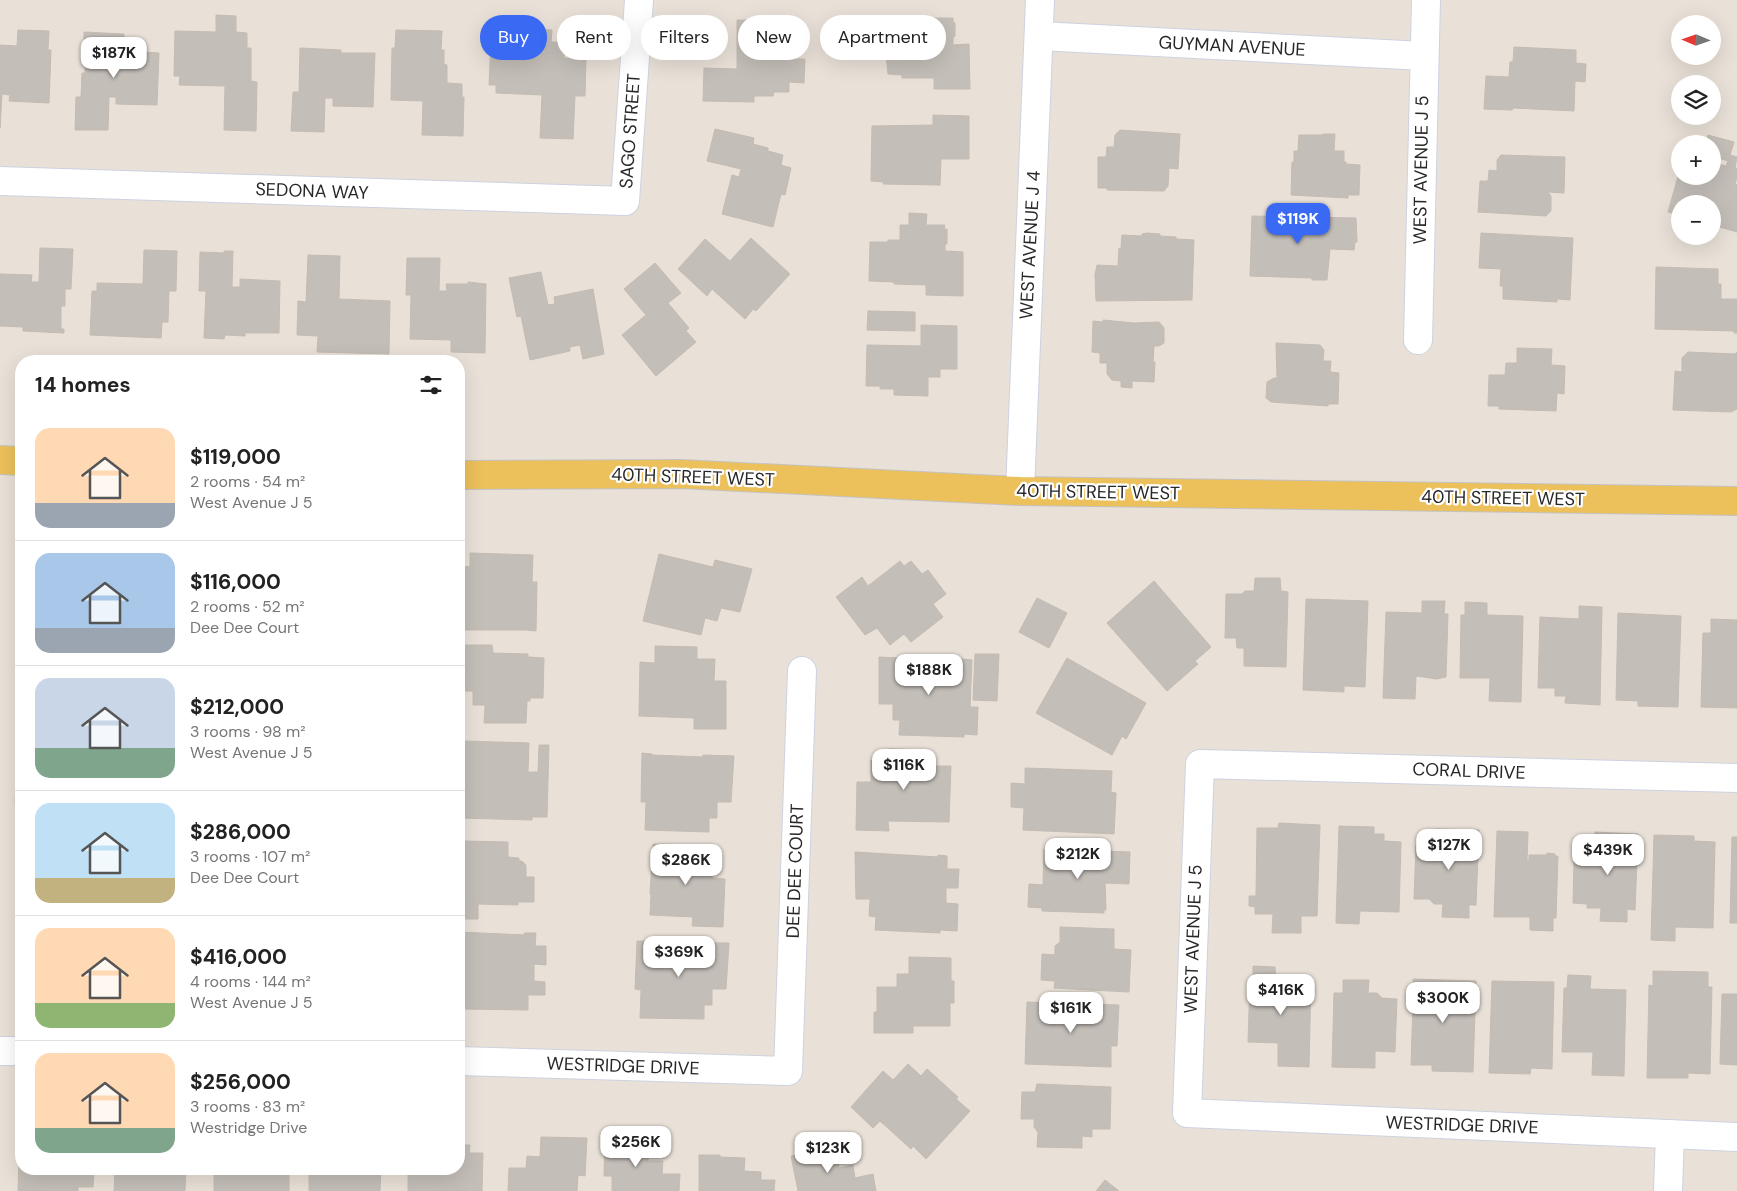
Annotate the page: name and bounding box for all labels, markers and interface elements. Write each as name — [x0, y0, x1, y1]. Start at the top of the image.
chip: Buy — [480, 15, 547, 60]
chip: Rent — [557, 15, 631, 60]
chip: Filters — [641, 15, 728, 60]
chip: New — [738, 15, 810, 60]
chip: Apartment — [820, 15, 946, 60]
north arrow — [1671, 15, 1721, 65]
map controls — [1671, 15, 1721, 245]
street label: GUYMAN AVENUE — [1158, 30, 1306, 62]
pin: $187K — [79, 36, 149, 79]
text: $187K — [92, 42, 136, 63]
street label: SAGO STREET — [614, 73, 646, 189]
button: layers — [1671, 75, 1721, 125]
street label: WEST AVENUE J 5 — [1408, 95, 1434, 245]
button: + — [1671, 135, 1721, 185]
street label: WEST AVENUE J 4 — [1014, 170, 1046, 320]
street label: SEDONA WAY — [255, 177, 370, 205]
button: − — [1671, 195, 1721, 245]
pin: $119K — [1263, 202, 1333, 245]
text: $119K — [1277, 208, 1319, 229]
text: 14 homes — [35, 371, 131, 399]
icon: filters — [417, 371, 445, 399]
text: $119,000 — [190, 443, 281, 471]
icon: home — [75, 448, 135, 508]
street label: 40TH STREET WEST — [611, 462, 775, 492]
text: 2 rooms · 54 m² — [190, 471, 305, 492]
street label: 40TH STREET WEST — [1016, 479, 1180, 505]
street label: 40TH STREET WEST — [1421, 485, 1585, 511]
text: West Avenue J 5 — [190, 492, 313, 513]
text: $116,000 — [190, 568, 281, 596]
icon: home — [75, 573, 135, 633]
text: 2 rooms · 52 m² — [190, 596, 305, 617]
text: Dee Dee Court — [190, 617, 299, 638]
pin: $188K — [894, 654, 964, 696]
text: $188K — [906, 659, 952, 680]
text: $212,000 — [190, 693, 284, 721]
icon: home — [75, 698, 135, 758]
text: 3 rooms · 98 m² — [190, 721, 306, 742]
text: West Avenue J 5 — [190, 742, 313, 763]
pin: $116K — [869, 748, 939, 791]
text: $116K — [883, 754, 925, 775]
street label: CORAL DRIVE — [1412, 757, 1526, 785]
street label: DEE DEE COURT — [781, 803, 809, 939]
text: $286,000 — [190, 818, 291, 846]
icon: home — [75, 823, 135, 883]
pin: $127K — [1414, 828, 1484, 871]
text: $127K — [1427, 834, 1471, 855]
pin: $439K — [1573, 834, 1643, 876]
pin: $212K — [1043, 838, 1113, 880]
text: $439K — [1583, 839, 1633, 860]
text: $212K — [1056, 843, 1100, 864]
pin: $286K — [651, 844, 721, 886]
text: 3 rooms · 107 m² — [190, 846, 310, 867]
text: $286K — [661, 849, 711, 870]
street label: WEST AVENUE J 5 — [1178, 864, 1208, 1014]
text: Dee Dee Court — [190, 867, 299, 888]
pin: $369K — [644, 936, 714, 978]
text: $369K — [654, 941, 704, 962]
text: $416,000 — [190, 943, 287, 971]
icon: home — [75, 948, 135, 1008]
text: 4 rooms · 144 m² — [190, 971, 311, 992]
pin: $416K — [1246, 974, 1316, 1016]
text: $416K — [1258, 979, 1304, 1000]
pin: $300K — [1408, 982, 1478, 1024]
text: $300K — [1417, 987, 1469, 1008]
text: West Avenue J 5 — [190, 992, 313, 1013]
pin: $161K — [1036, 992, 1106, 1034]
text: $161K — [1050, 997, 1092, 1018]
street label: WESTRIDGE DRIVE — [546, 1051, 700, 1081]
text: $256,000 — [190, 1068, 291, 1096]
icon: home — [75, 1073, 135, 1133]
text: 3 rooms · 83 m² — [190, 1096, 305, 1117]
street label: WESTRIDGE DRIVE — [1385, 1110, 1539, 1140]
text: Westridge Drive — [190, 1117, 307, 1138]
pin: $256K — [601, 1126, 671, 1168]
text: $256K — [611, 1131, 661, 1152]
pin: $123K — [793, 1132, 863, 1174]
text: $123K — [806, 1137, 850, 1158]

